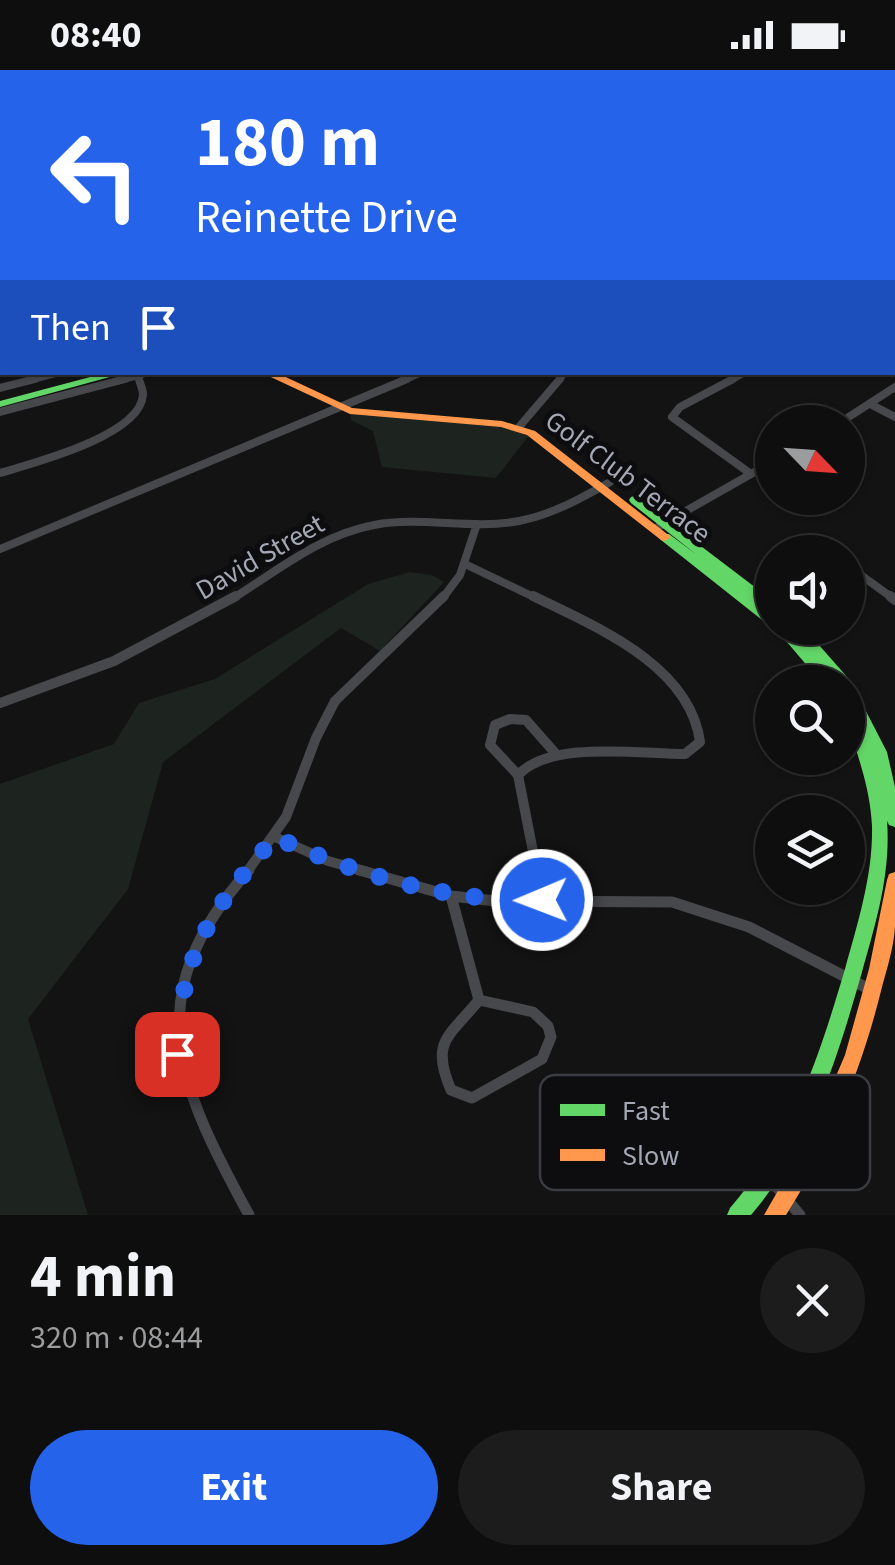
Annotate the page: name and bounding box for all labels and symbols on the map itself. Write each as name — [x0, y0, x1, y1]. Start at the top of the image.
street label: Golf Club Terrace — [537, 401, 719, 553]
north arrow — [755, 405, 865, 515]
street label: David Street — [188, 504, 332, 610]
position arrow — [490, 848, 594, 952]
pin — [135, 1012, 220, 1097]
legend — [540, 1075, 870, 1190]
text: Fast — [622, 1091, 670, 1131]
text: Slow — [622, 1136, 679, 1176]

